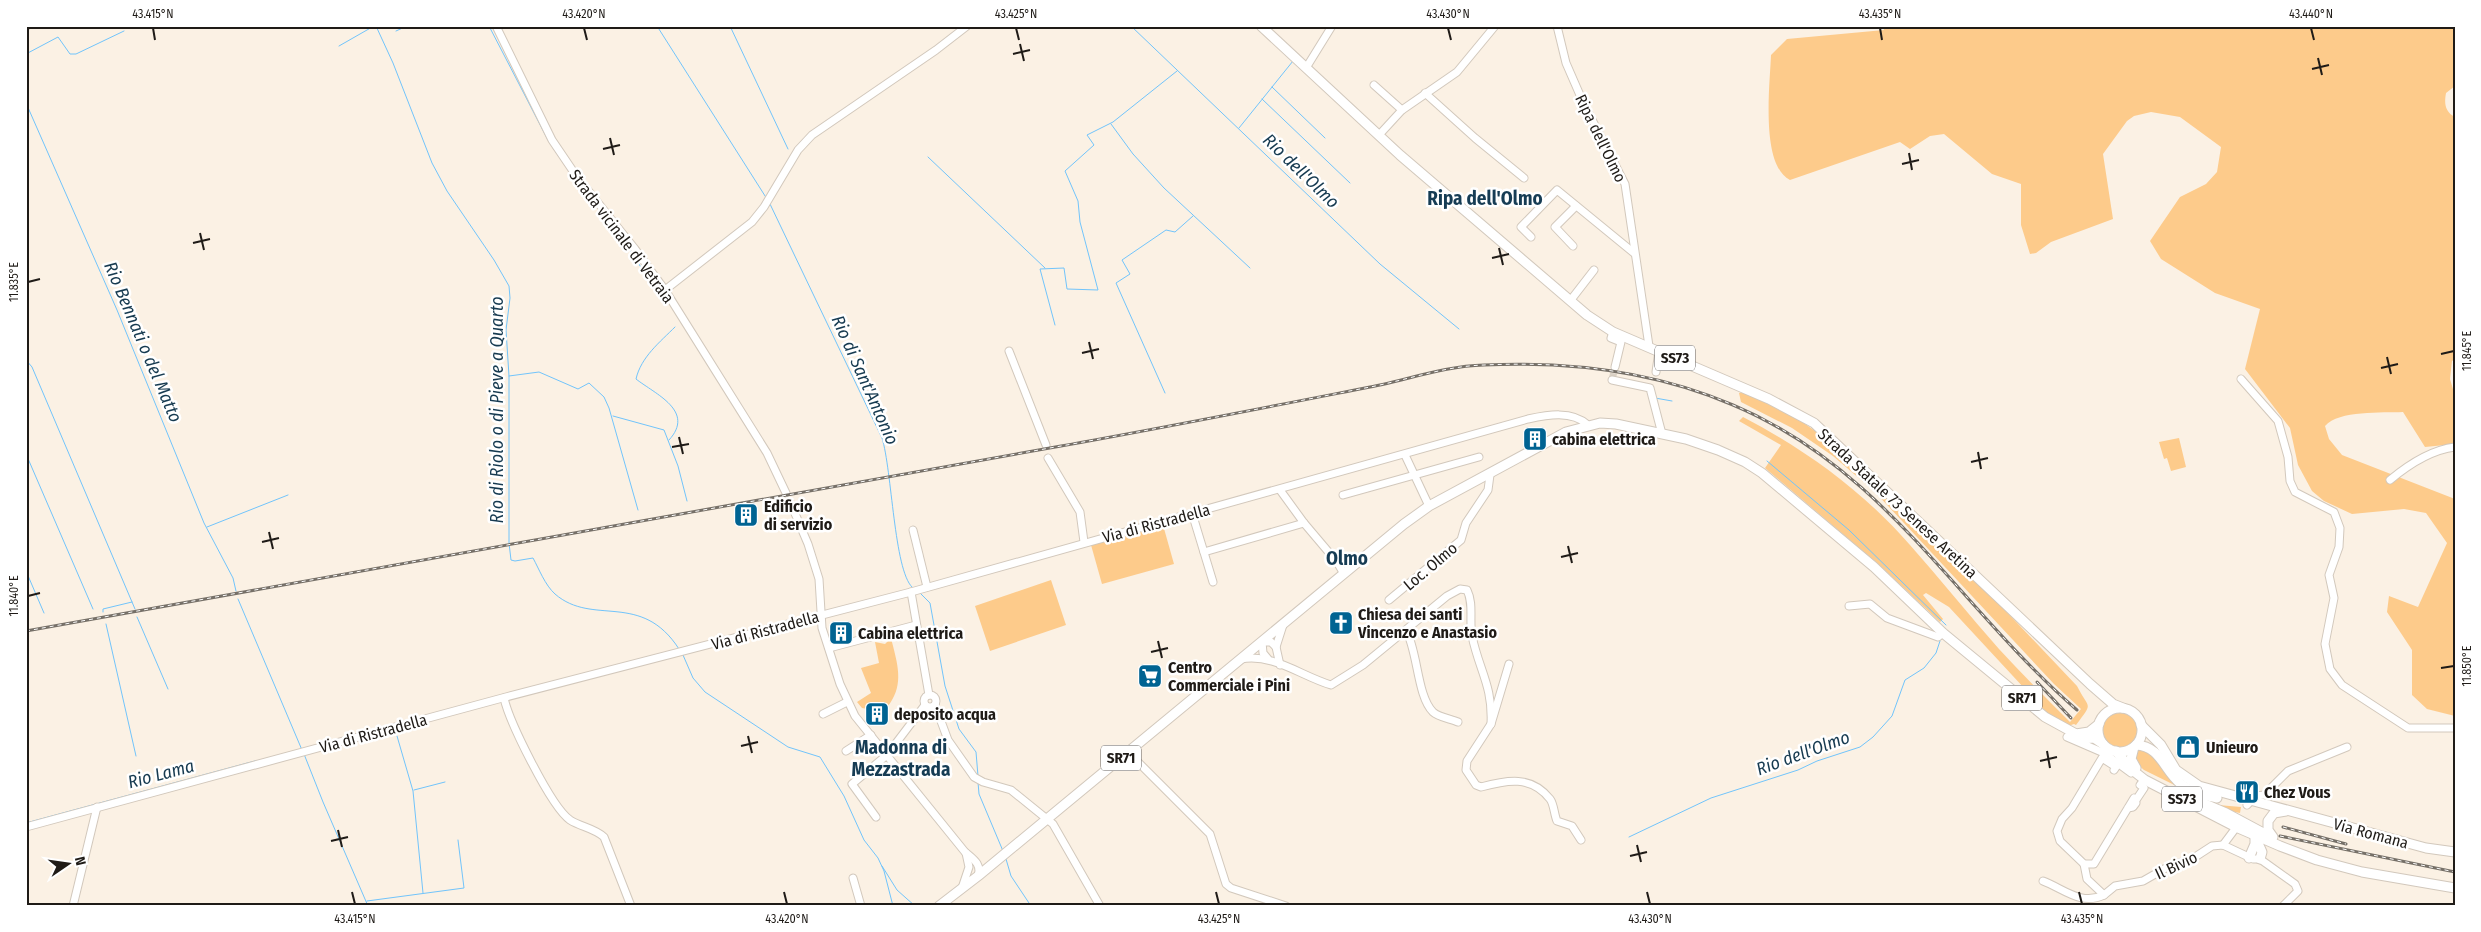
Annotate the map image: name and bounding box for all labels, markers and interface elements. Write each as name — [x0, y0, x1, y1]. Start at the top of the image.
text: 43.415°N — [132, 7, 174, 21]
text: 43.420°N — [562, 7, 606, 21]
text: 43.425°N — [995, 7, 1037, 21]
text: 43.430°N — [1426, 7, 1470, 21]
text: 43.435°N — [1859, 7, 1901, 21]
text: 43.440°N — [2289, 7, 2333, 21]
street label: Ripa dell'Olmo — [1571, 91, 1630, 185]
water label: Rio dell'Olmo — [1258, 129, 1344, 213]
street label: Strada vicinale di Vetraia — [565, 166, 678, 307]
district label: Ripa dell'Olmo — [1427, 187, 1543, 210]
water label: Rio Bennati o del Matto — [99, 258, 187, 426]
text: 11.835°E — [7, 262, 21, 302]
water label: Rio di Riolo o di Pieve a Quarto — [486, 296, 508, 524]
water label: Rio di Sant'Antonio — [827, 312, 903, 448]
text: 11.845°E — [2460, 331, 2474, 371]
road number: SS73 — [1655, 346, 1695, 370]
street label: Strada Statale 73 Senese Aretina — [1814, 425, 1981, 582]
building icon: cabina elettrica — [1522, 426, 1548, 452]
place label: cabina elettrica — [1552, 430, 1656, 449]
place label: Edificio di servizio — [764, 497, 833, 534]
street label: Via di Ristradella — [1100, 500, 1212, 547]
building icon: Edificio di servizio — [733, 502, 759, 528]
street label: Loc. Olmo — [1400, 538, 1461, 594]
district label: Olmo — [1326, 547, 1368, 570]
text: 11.840°E — [7, 575, 21, 617]
place label: Chiesa dei santi Vincenzo e Anastasio — [1357, 605, 1497, 642]
street label: Via di Ristradella — [709, 607, 821, 654]
church icon: Chiesa dei santi Vincenzo e Anastasio — [1328, 610, 1354, 636]
building icon: Cabina elettrica — [828, 620, 854, 646]
place label: Cabina elettrica — [858, 624, 963, 643]
text: 11.850°E — [2460, 645, 2474, 686]
place label: Centro Commerciale i Pini — [1168, 658, 1290, 695]
supermarket icon: Centro Commerciale i Pini — [1137, 663, 1163, 689]
road number: SR71 — [2002, 686, 2042, 710]
building icon: deposito acqua — [864, 701, 890, 727]
place label: deposito acqua — [894, 705, 996, 724]
street label: Via di Ristradella — [317, 710, 429, 757]
water label: Rio dell'Olmo — [1753, 726, 1853, 780]
shop icon: Unieuro — [2175, 734, 2201, 760]
district label: Madonna di Mezzastrada — [852, 736, 950, 781]
place label: Unieuro — [2206, 738, 2259, 757]
road number: SR71 — [1101, 746, 1141, 770]
water label: Rio Lama — [125, 755, 197, 793]
restaurant icon: Chez Vous — [2234, 779, 2260, 805]
place label: Chez Vous — [2264, 783, 2330, 802]
road number: SS73 — [2162, 786, 2202, 812]
street label: Via Romana — [2331, 814, 2411, 853]
north arrow — [42, 840, 92, 890]
street label: Il Bivio — [2152, 847, 2200, 883]
text: N — [71, 855, 89, 867]
text: 43.415°N — [334, 912, 376, 926]
text: 43.420°N — [765, 912, 809, 926]
text: 43.425°N — [1198, 912, 1240, 926]
text: 43.430°N — [1628, 912, 1672, 926]
text: 43.435°N — [2061, 912, 2103, 926]

